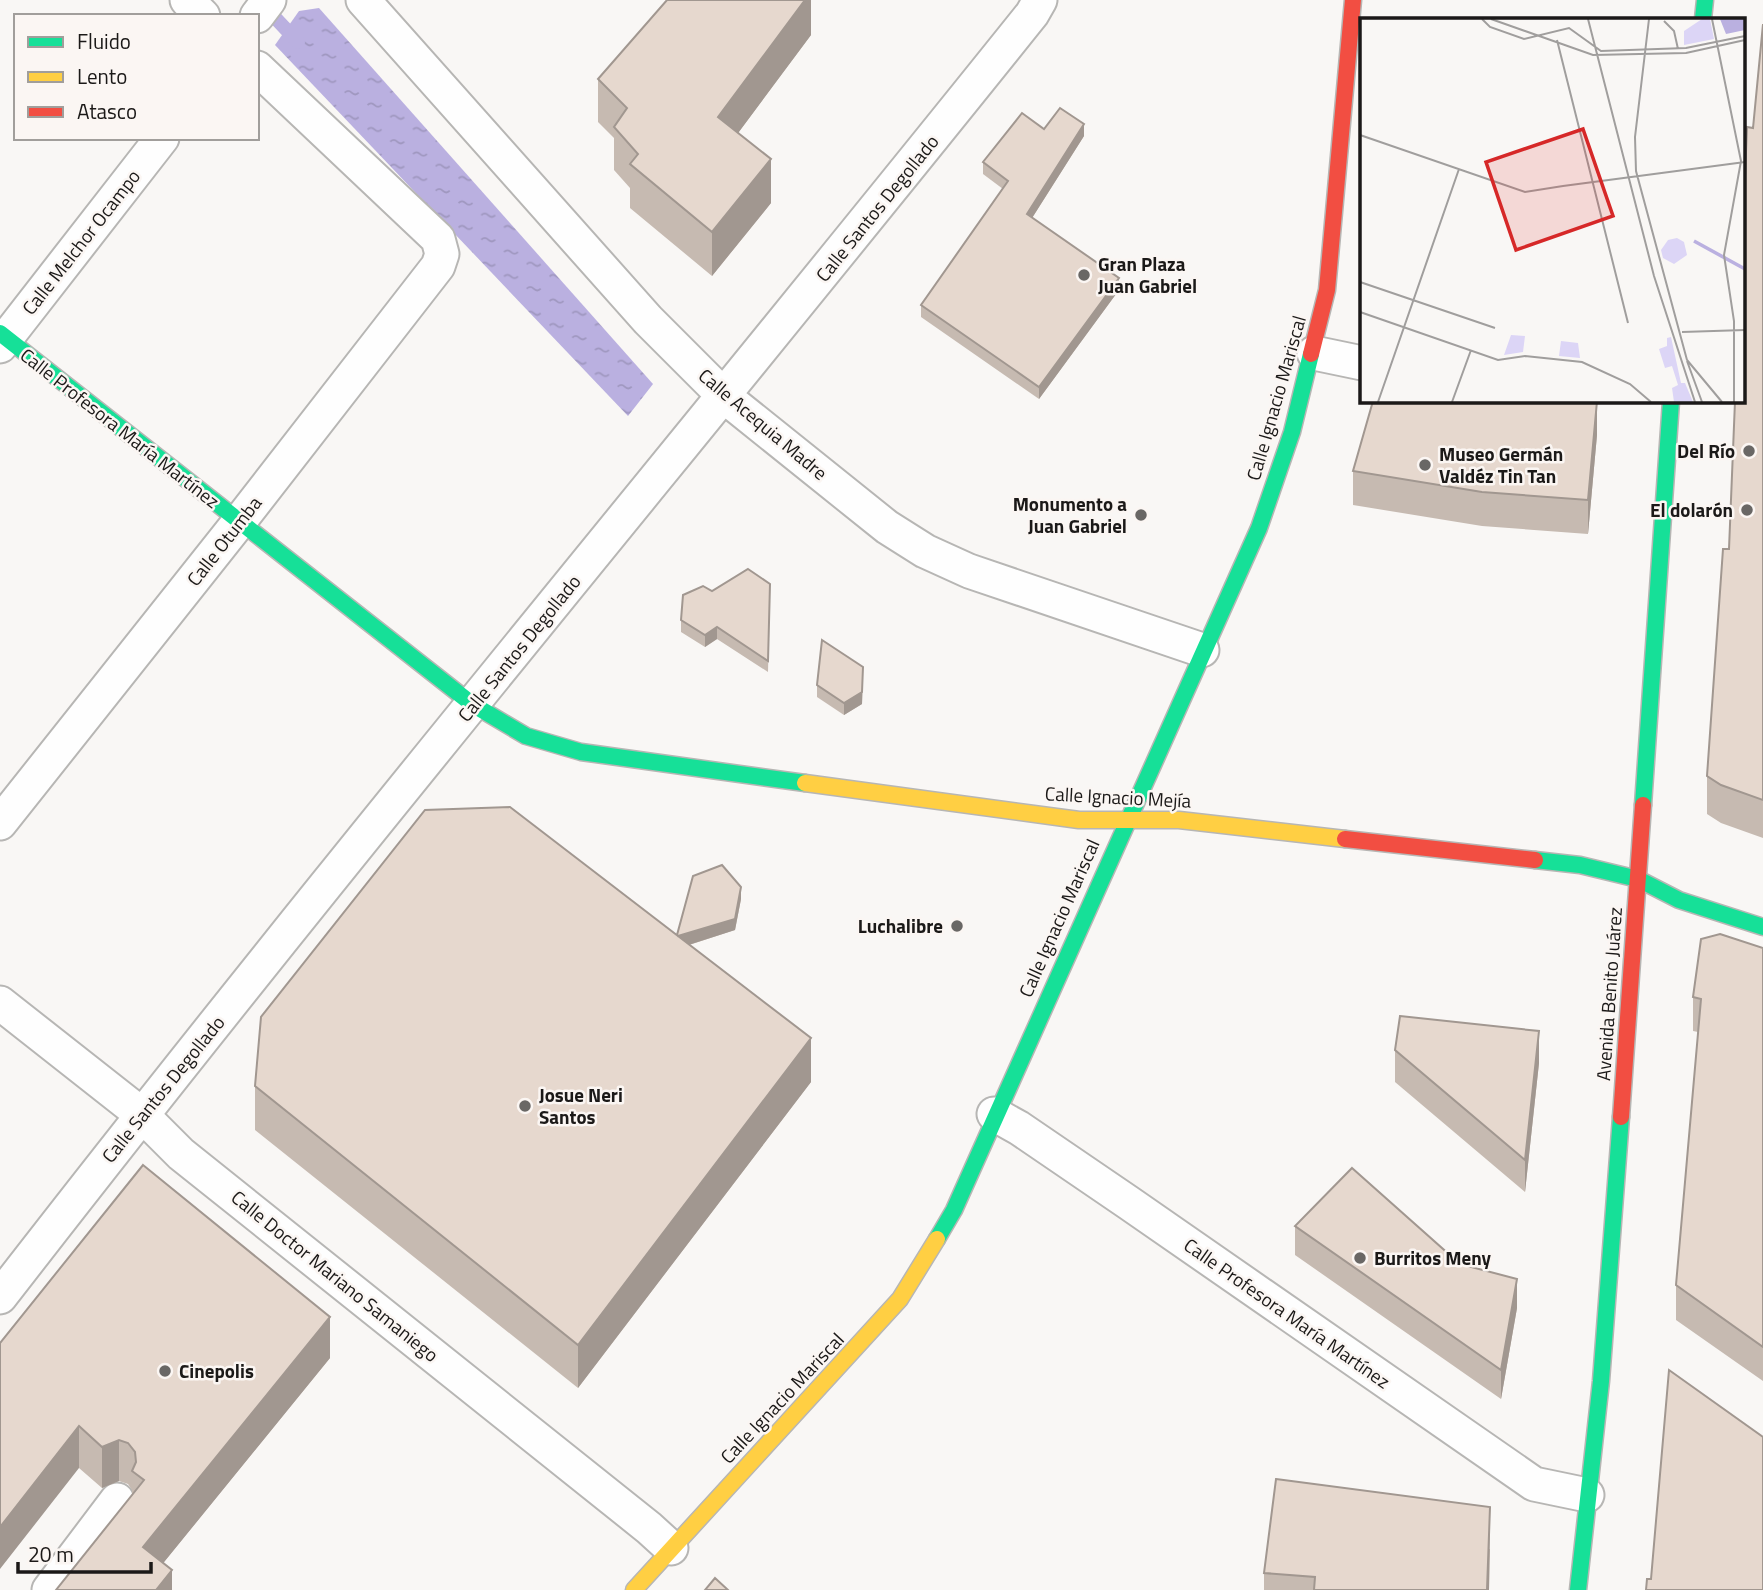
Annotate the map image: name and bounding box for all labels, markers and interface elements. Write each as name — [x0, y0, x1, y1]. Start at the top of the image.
legend — [14, 14, 259, 140]
inset map — [1360, 18, 1746, 402]
text: Fluido — [77, 25, 131, 57]
text: Lento — [77, 60, 127, 92]
text: Atasco — [77, 95, 137, 127]
street label: Calle Santos Degollado — [808, 128, 945, 288]
street label: Calle Melchor Ocampo — [14, 163, 147, 321]
place label: Gran Plaza Juan Gabriel — [1098, 249, 1197, 300]
marker: Gran Plaza Juan Gabriel — [1076, 267, 1092, 283]
street label: Calle Ignacio Mariscal — [1238, 312, 1313, 484]
street label: Calle Profesora María Martínez — [14, 340, 226, 515]
street label: Calle Acequia Madre — [692, 361, 834, 486]
place label: Del Río — [1677, 436, 1735, 465]
place label: Museo Germán Valdéz Tin Tan — [1439, 439, 1563, 490]
marker: Del Río — [1741, 443, 1757, 459]
marker: Museo Germán Valdéz Tin Tan — [1417, 457, 1433, 473]
street label: Calle Otumba — [179, 489, 268, 592]
place label: Monumento a Juan Gabriel — [1013, 489, 1127, 540]
place label: El dolarón — [1650, 495, 1733, 524]
marker: El dolarón — [1739, 502, 1755, 518]
marker: Monumento a Juan Gabriel — [1133, 507, 1149, 523]
street label: Calle Santos Degollado — [450, 568, 587, 728]
street label: Calle Ignacio Mejía — [1044, 778, 1192, 815]
street label: Calle Ignacio Mariscal — [1011, 834, 1106, 1001]
street label: Avenida Benito Juárez — [1588, 906, 1629, 1082]
place label: Luchalibre — [858, 911, 943, 940]
marker: Luchalibre — [949, 918, 965, 934]
street label: Calle Santos Degollado — [94, 1009, 231, 1169]
place label: Josue Neri Santos — [539, 1080, 623, 1131]
marker: Josue Neri Santos — [517, 1098, 533, 1114]
street label: Calle Doctor Mariano Samaniego — [225, 1183, 445, 1369]
street label: Calle Profesora María Martínez — [1178, 1230, 1396, 1395]
place label: Burritos Meny — [1374, 1243, 1492, 1272]
marker: Burritos Meny — [1352, 1250, 1368, 1266]
street label: Calle Ignacio Mariscal — [713, 1326, 850, 1470]
place label: Cinepolis — [179, 1356, 254, 1385]
marker: Cinepolis — [157, 1363, 173, 1379]
scale bar — [18, 1530, 150, 1574]
text: 20 m — [28, 1538, 74, 1570]

